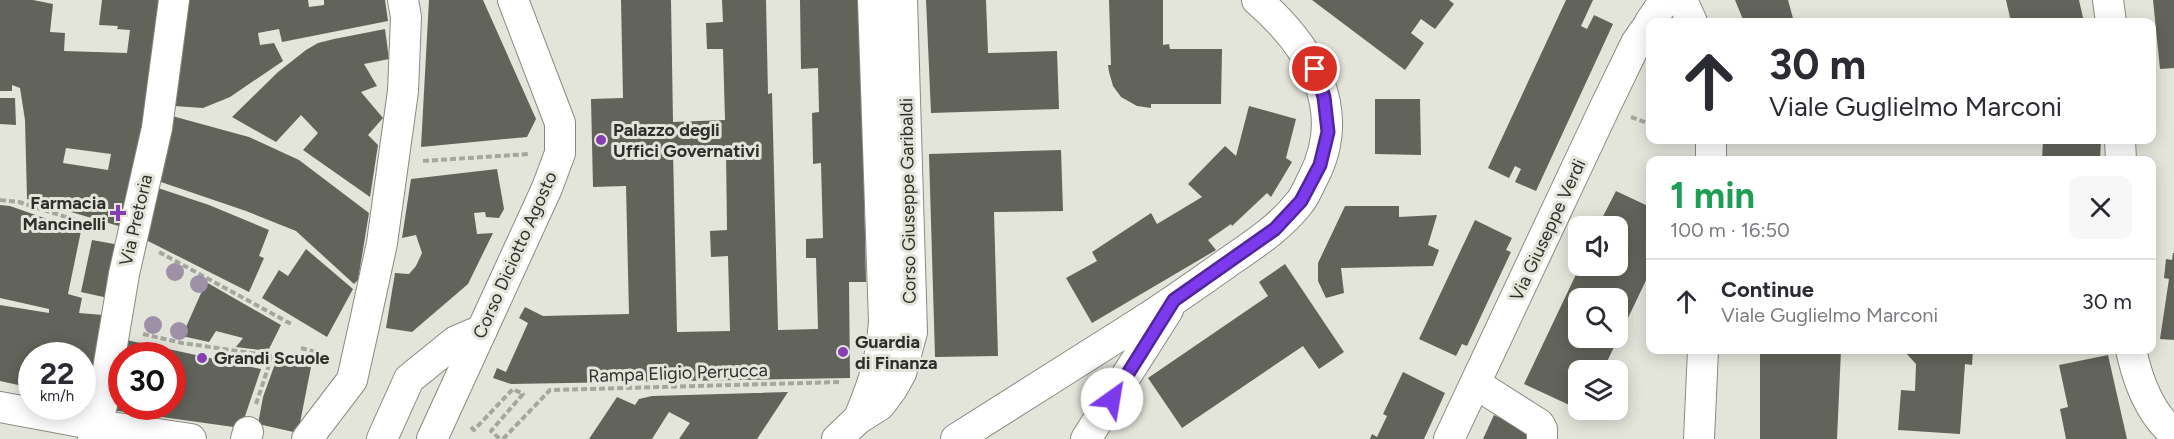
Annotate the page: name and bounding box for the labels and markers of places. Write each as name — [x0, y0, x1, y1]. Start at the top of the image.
pin — [1289, 43, 1340, 94]
place label: Palazzo degli Uffici Governativi — [613, 119, 760, 162]
marker: Palazzo degli Uffici Governativi — [594, 133, 608, 147]
place label: Farmacia Mancinelli — [22, 192, 106, 235]
marker: Farmacia Mancinelli — [111, 206, 125, 220]
place label: Guardia di Finanza — [855, 331, 938, 374]
marker: Guardia di Finanza — [836, 345, 850, 359]
place label: Grandi Scuole — [214, 347, 330, 369]
marker: Grandi Scuole — [195, 351, 209, 365]

